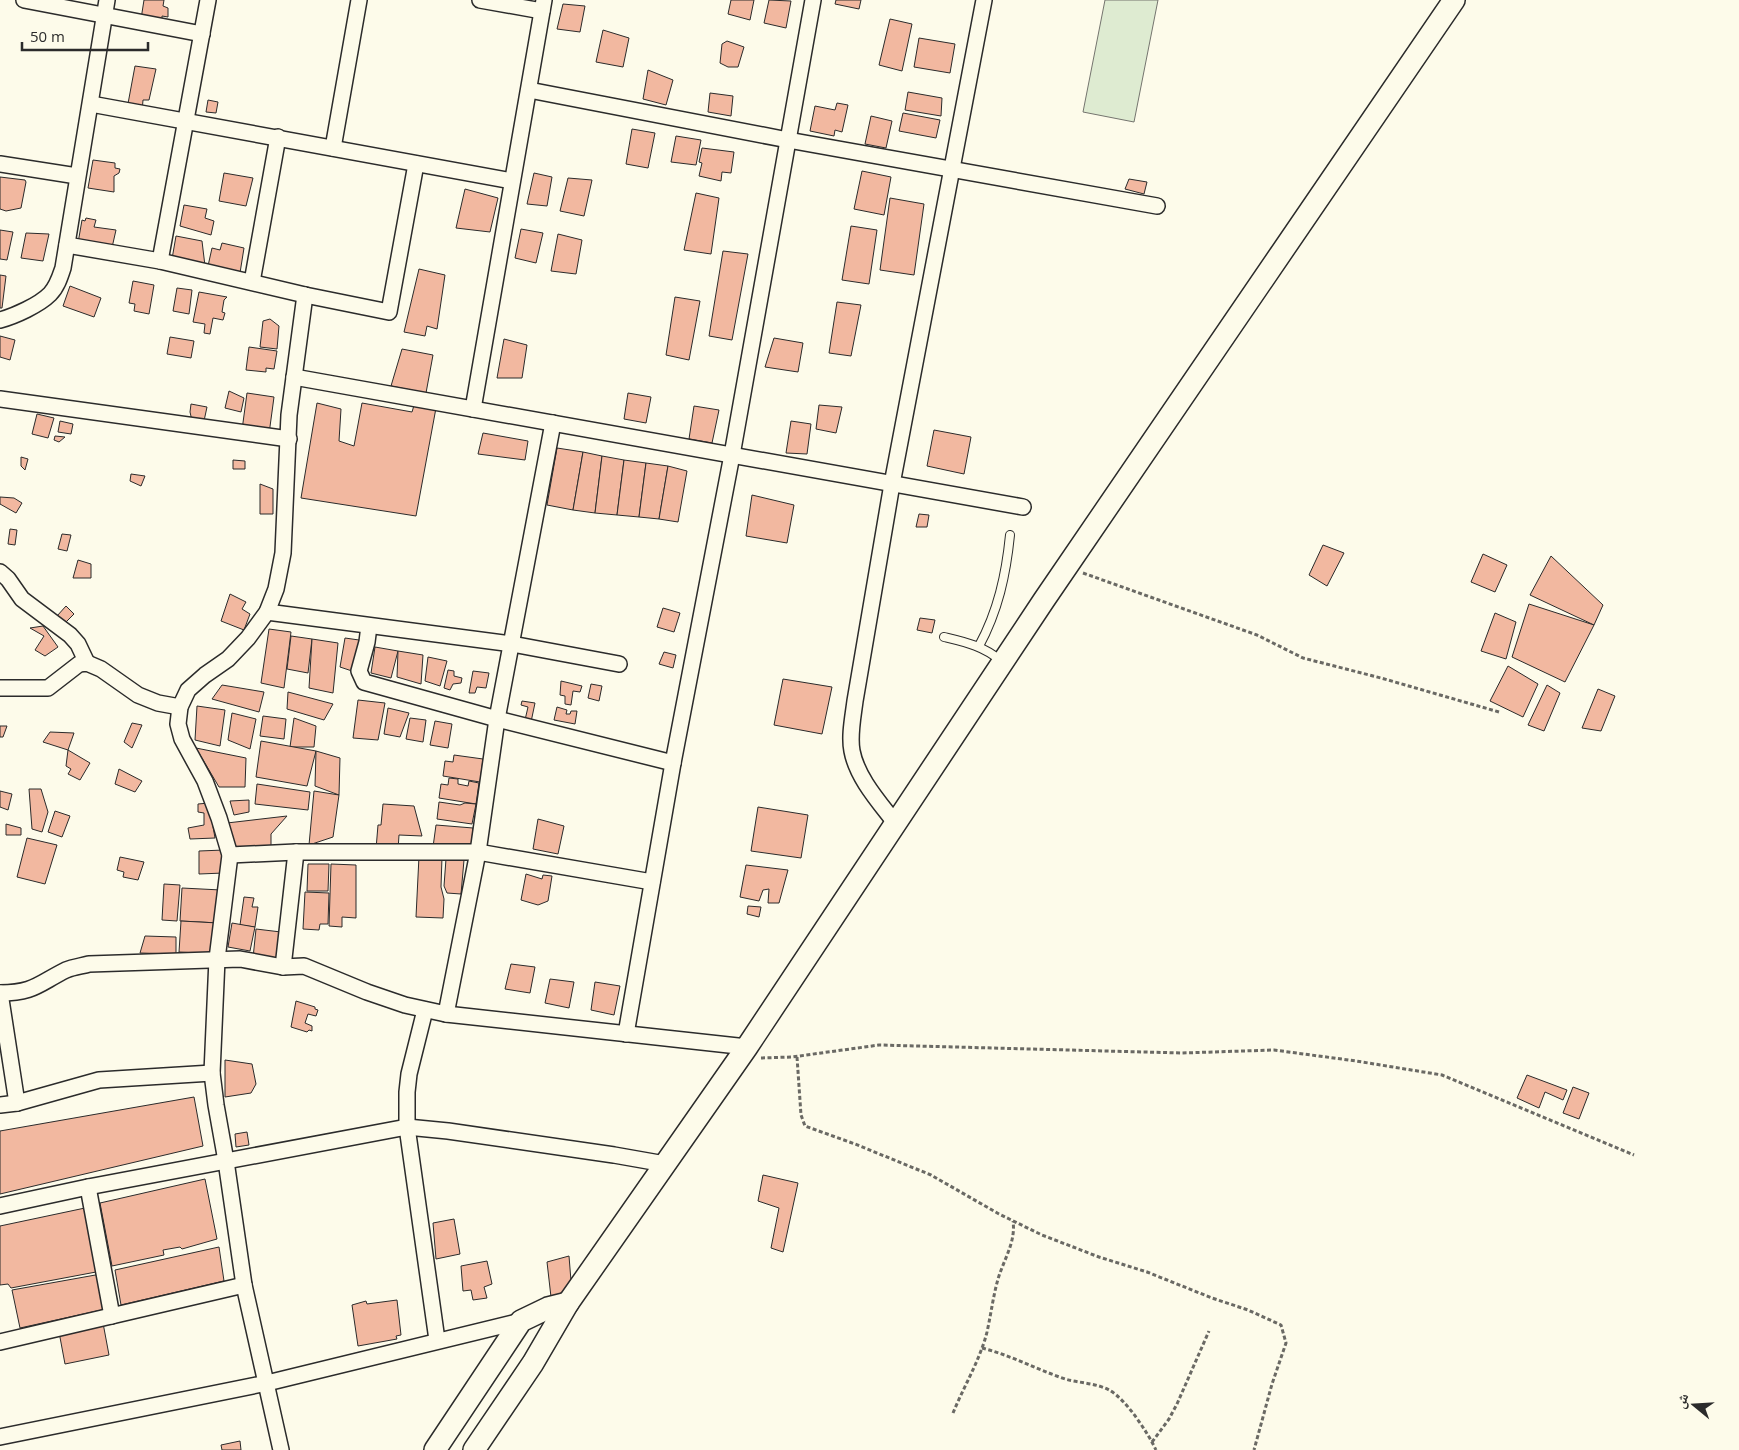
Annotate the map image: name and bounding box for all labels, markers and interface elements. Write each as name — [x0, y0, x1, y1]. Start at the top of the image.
scale bar — [22, 20, 149, 52]
text: 50 m — [30, 26, 65, 46]
north arrow — [1669, 1380, 1719, 1430]
text: ش — [1670, 1391, 1693, 1411]

